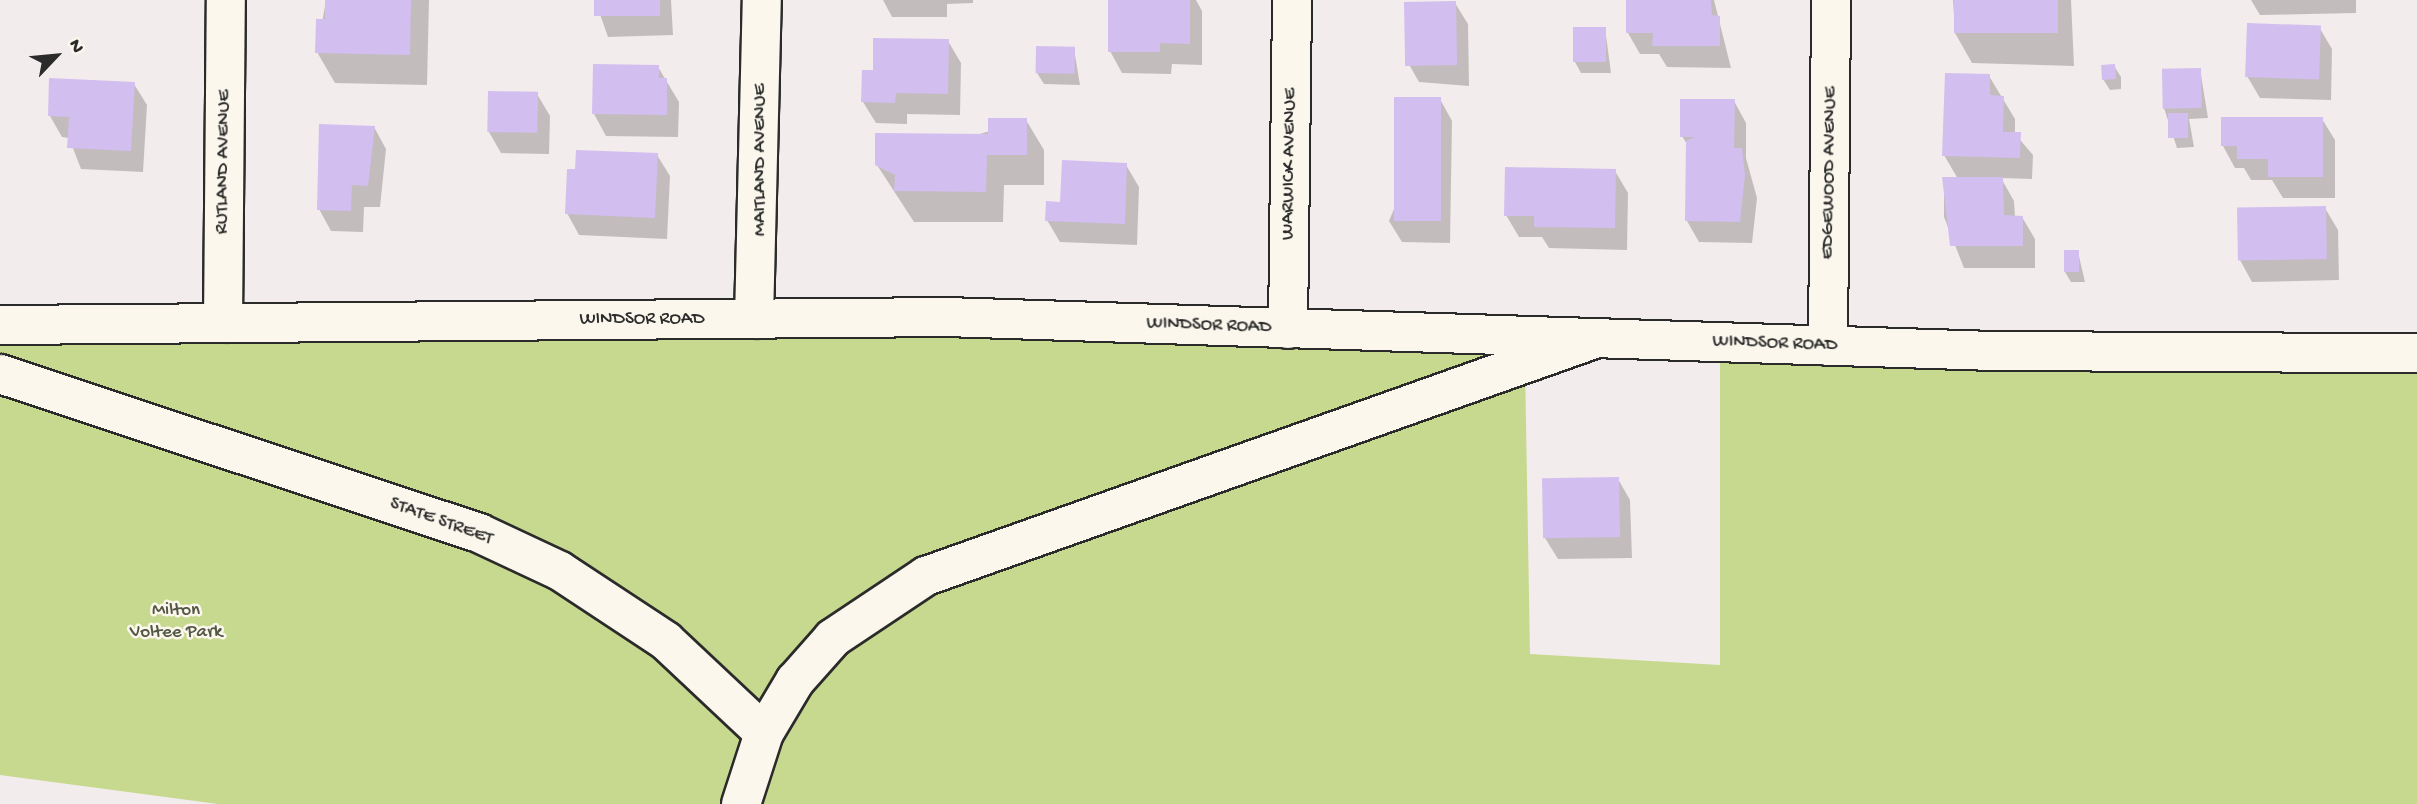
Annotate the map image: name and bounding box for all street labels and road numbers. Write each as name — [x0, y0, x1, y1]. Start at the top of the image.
street label: MAITLAND AVENUE — [750, 84, 772, 236]
street label: EDGEWOOD AVENUE — [1817, 86, 1843, 260]
street label: WARWICK AVENUE — [1277, 88, 1303, 240]
street label: RUTLAND AVENUE — [211, 90, 237, 234]
street label: WINDSOR ROAD — [579, 309, 705, 331]
street label: WINDSOR ROAD — [1146, 312, 1272, 340]
street label: WINDSOR ROAD — [1712, 330, 1838, 358]
street label: STATE STREET — [386, 493, 496, 551]

